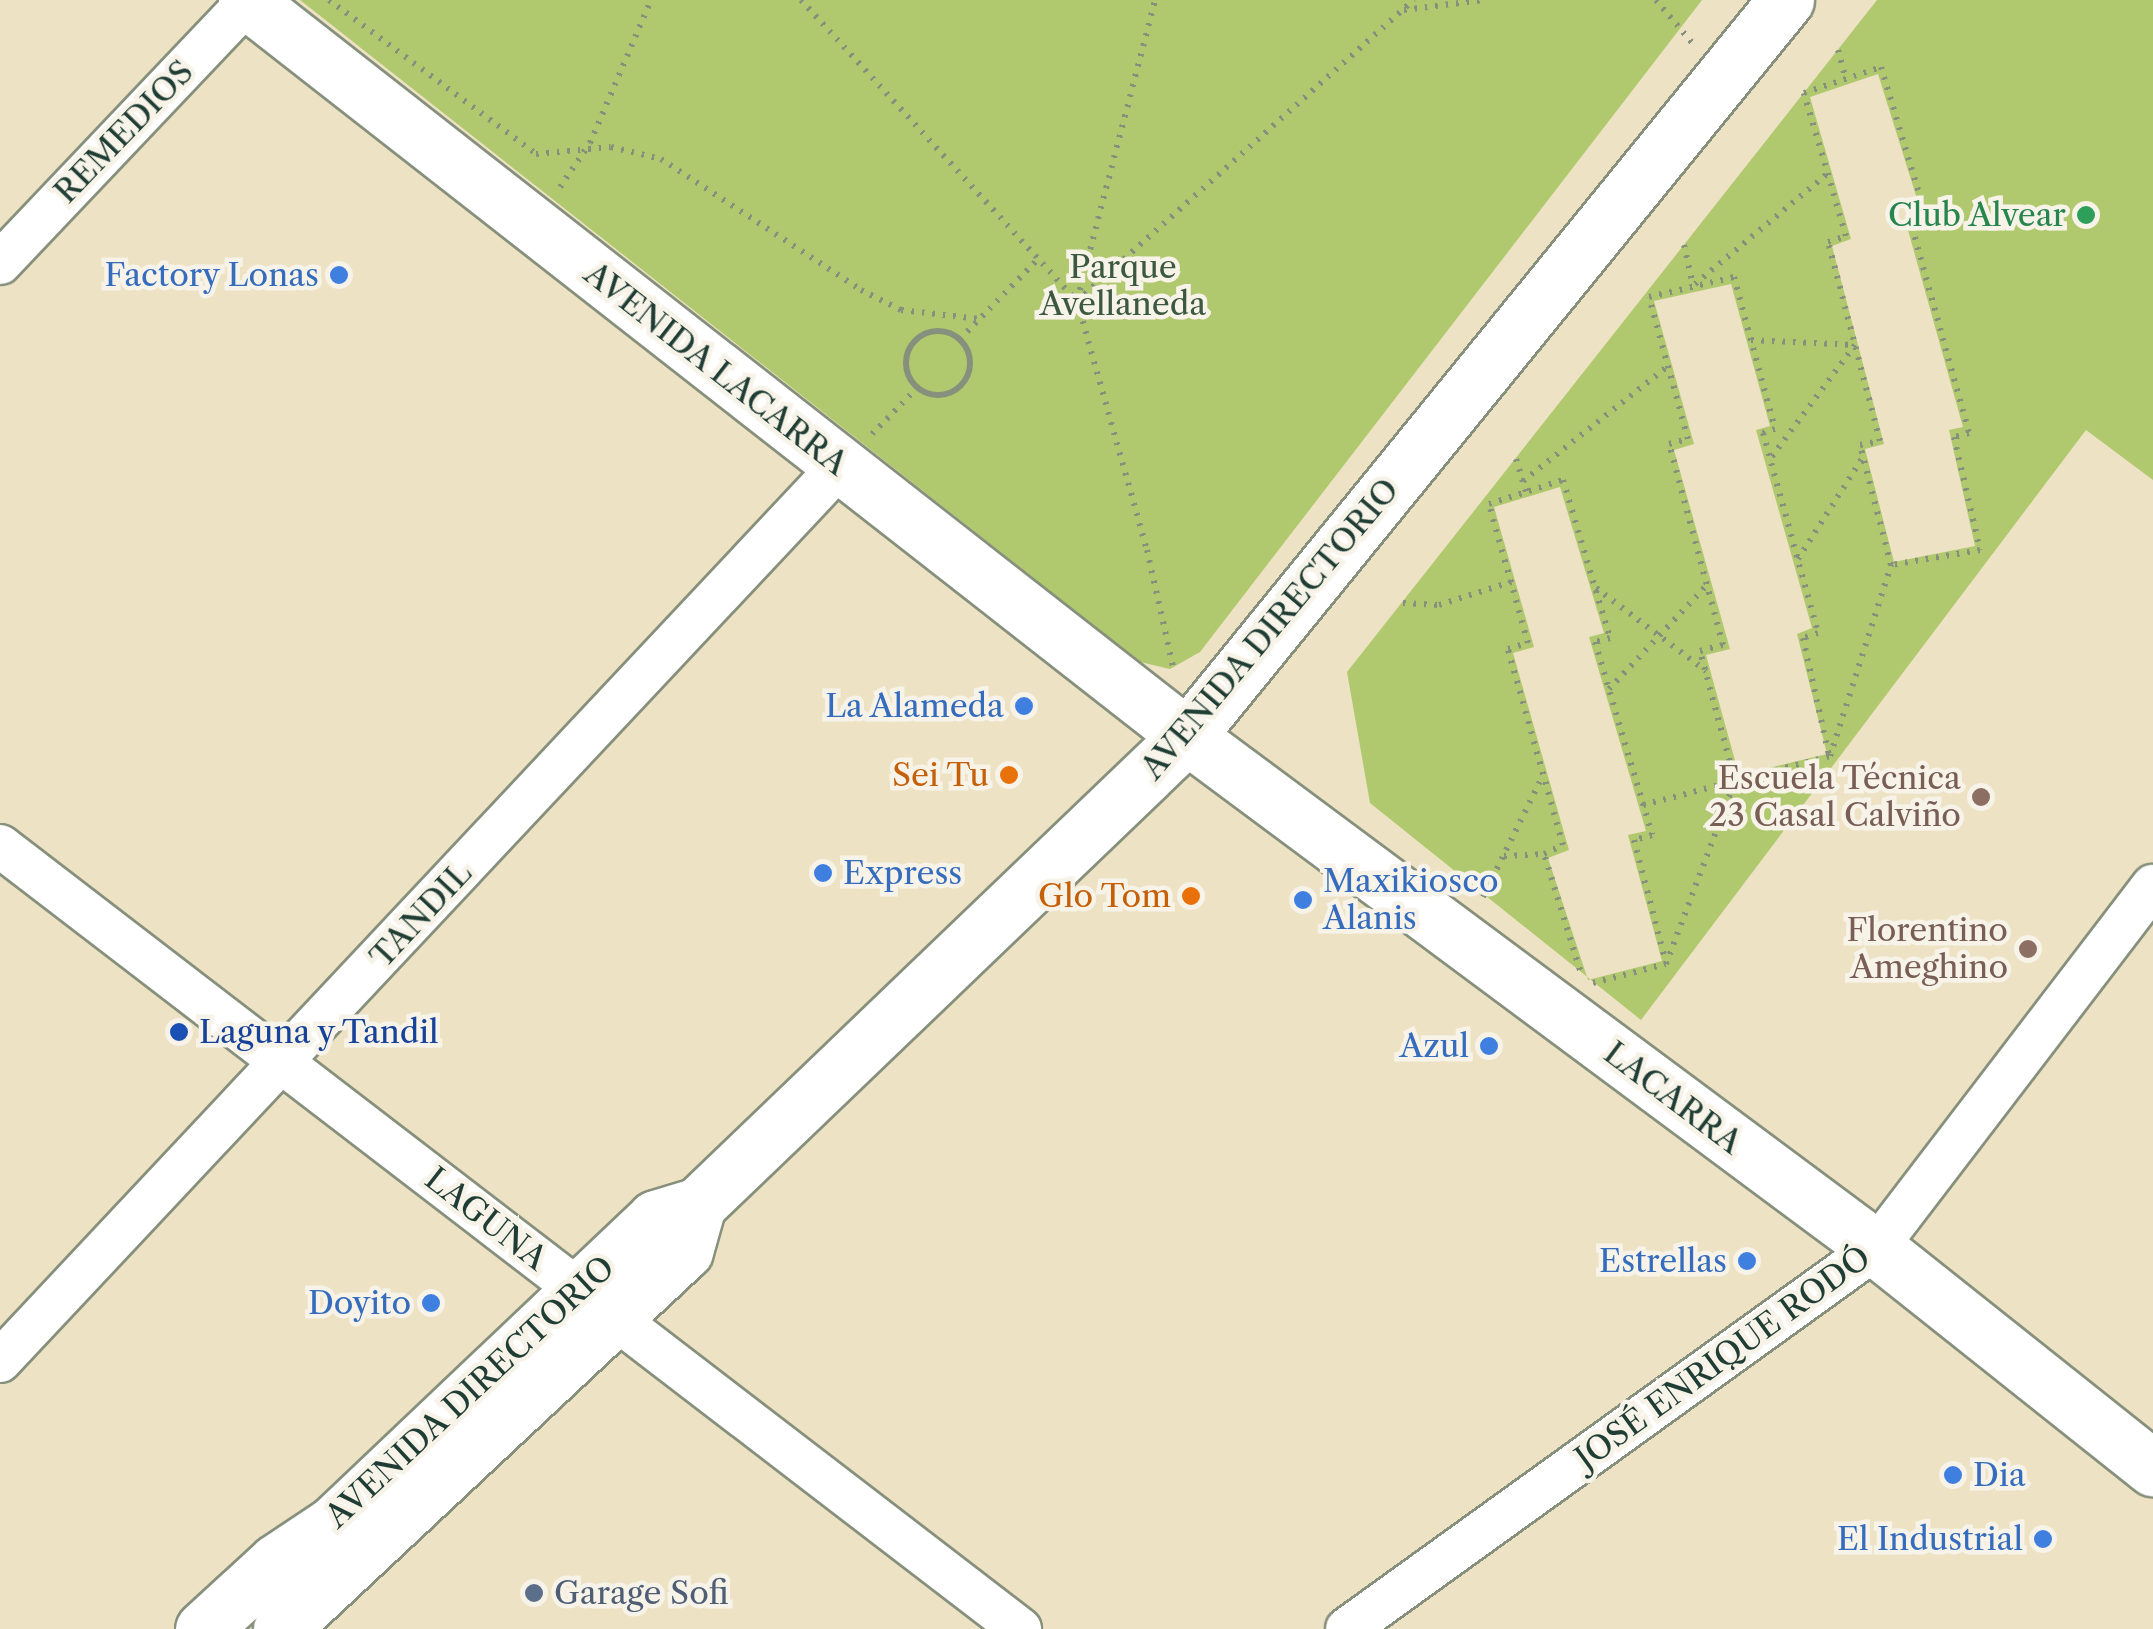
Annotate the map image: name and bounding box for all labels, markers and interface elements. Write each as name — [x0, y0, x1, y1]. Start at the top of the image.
street label: REMEDIOS — [47, 53, 201, 211]
place label: Club Alvear — [1887, 196, 2066, 234]
marker: Club Alvear — [2075, 204, 2097, 226]
park label: Parque Avellaneda — [1040, 249, 1206, 324]
street label: AVENIDA LACARRA — [576, 254, 856, 484]
place label: Factory Lonas — [103, 256, 319, 294]
marker: Factory Lonas — [328, 264, 350, 286]
street label: AVENIDA DIRECTORIO — [1133, 470, 1407, 788]
place label: La Alameda — [823, 687, 1004, 725]
marker: La Alameda — [1013, 695, 1035, 717]
place label: Sei Tu — [891, 756, 989, 794]
place label: Escuela Técnica 23 Casal Calviño — [1709, 760, 1961, 835]
marker: Sei Tu — [998, 764, 1020, 786]
marker: Escuela Técnica 23 Casal Calviño — [1970, 786, 1992, 808]
street label: TANDIL — [363, 854, 479, 976]
place label: Express — [843, 854, 962, 892]
marker: Express — [812, 862, 834, 884]
place label: Maxikiosco Alanis — [1323, 863, 1499, 938]
place label: Glo Tom — [1037, 877, 1171, 915]
marker: Glo Tom — [1180, 885, 1202, 907]
marker: Maxikiosco Alanis — [1292, 889, 1314, 911]
place label: Florentino Ameghino — [1846, 912, 2008, 987]
marker: Florentino Ameghino — [2017, 938, 2039, 960]
place label: Laguna y Tandil — [199, 1013, 442, 1051]
marker: Laguna y Tandil — [168, 1021, 190, 1043]
place label: Azul — [1400, 1027, 1469, 1065]
street label: LACARRA — [1597, 1034, 1749, 1162]
marker: Azul — [1478, 1035, 1500, 1057]
street label: LAGUNA — [417, 1159, 555, 1279]
street label: JOSÉ ENRIQUE RODÓ — [1568, 1238, 1878, 1478]
place label: Estrellas — [1599, 1242, 1727, 1280]
street label: AVENIDA DIRECTORIO — [317, 1248, 623, 1536]
marker: Estrellas — [1736, 1250, 1758, 1272]
place label: Doyito — [308, 1284, 411, 1322]
marker: Doyito — [420, 1292, 442, 1314]
place label: Dia — [1973, 1456, 2026, 1494]
marker: Dia — [1942, 1464, 1964, 1486]
place label: El Industrial — [1837, 1520, 2023, 1558]
marker: El Industrial — [2032, 1528, 2054, 1550]
place label: Garage Sofi — [554, 1574, 729, 1612]
marker: Garage Sofi — [523, 1582, 545, 1604]

